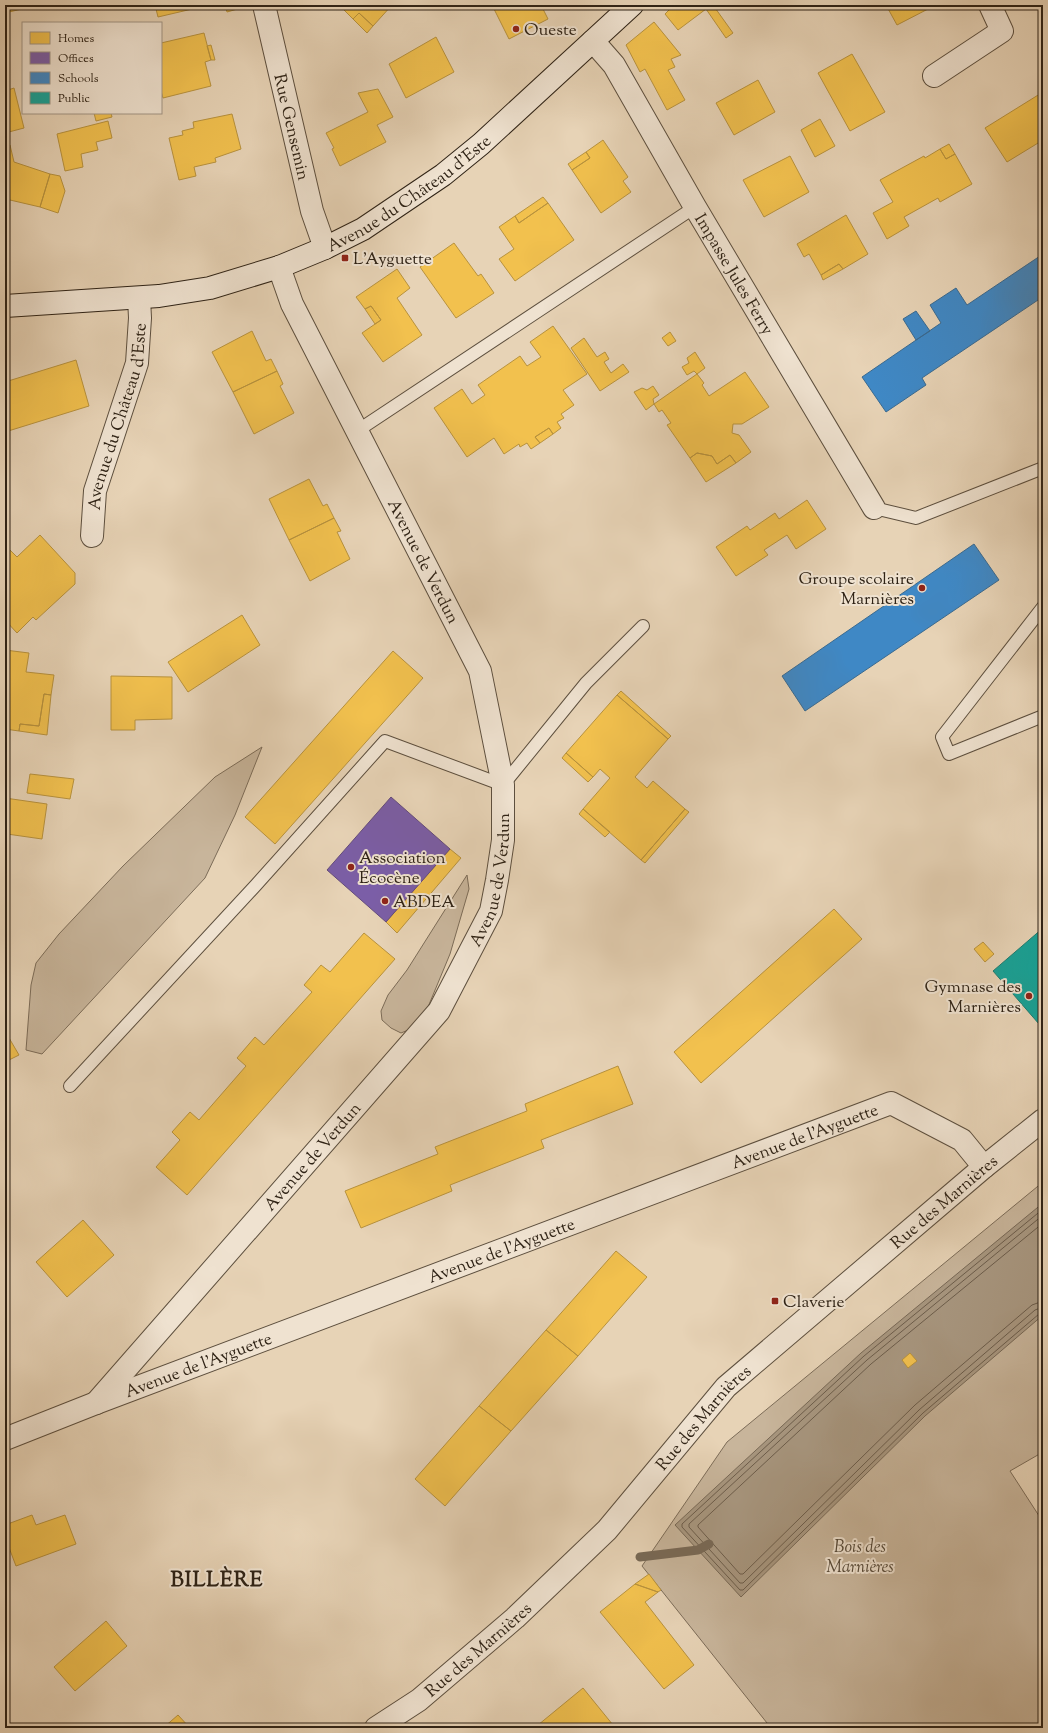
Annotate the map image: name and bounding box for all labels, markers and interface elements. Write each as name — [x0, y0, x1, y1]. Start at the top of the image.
place label: Oueste — [524, 19, 577, 43]
legend — [22, 22, 162, 114]
marker: Oueste — [511, 24, 521, 34]
text: Homes — [58, 30, 94, 48]
text: Offices — [58, 50, 94, 68]
text: Schools — [58, 70, 99, 88]
street label: Rue Gensemin — [266, 72, 314, 183]
text: Public — [58, 90, 91, 108]
street label: Avenue du Château d'Este — [323, 130, 497, 259]
street label: Impasse Jules Ferry — [687, 209, 779, 340]
place label: L'Ayguette — [353, 248, 432, 272]
marker: L'Ayguette — [340, 253, 350, 263]
street label: Avenue du Château d'Este — [84, 322, 154, 511]
street label: Avenue de Verdun — [380, 495, 464, 628]
place label: Groupe scolaire Marnières — [798, 568, 914, 612]
marker: Groupe scolaire Marnières — [917, 583, 927, 593]
street label: Avenue de Verdun — [465, 813, 517, 951]
place label: Association Écocène — [359, 847, 446, 891]
marker: Association Écocène — [346, 862, 356, 872]
place label: ABDEA — [393, 891, 455, 915]
marker: ABDEA — [380, 896, 390, 906]
place label: Gymnase des Marnières — [924, 976, 1021, 1020]
marker: Gymnase des Marnières — [1024, 991, 1034, 1001]
street label: Avenue de Verdun — [259, 1098, 368, 1217]
street label: Avenue de l'Ayguette — [728, 1099, 882, 1176]
street label: Rue des Marnières — [886, 1150, 1004, 1256]
street label: Avenue de l'Ayguette — [425, 1213, 579, 1291]
place label: Claverie — [783, 1291, 844, 1315]
marker: Claverie — [770, 1296, 780, 1306]
street label: Avenue de l'Ayguette — [122, 1328, 276, 1405]
street label: Rue des Marnières — [651, 1360, 758, 1477]
park label: Bois des Marnières — [826, 1536, 894, 1580]
district label: BILLÈRE — [171, 1566, 263, 1596]
street label: Rue des Marnières — [421, 1598, 538, 1704]

